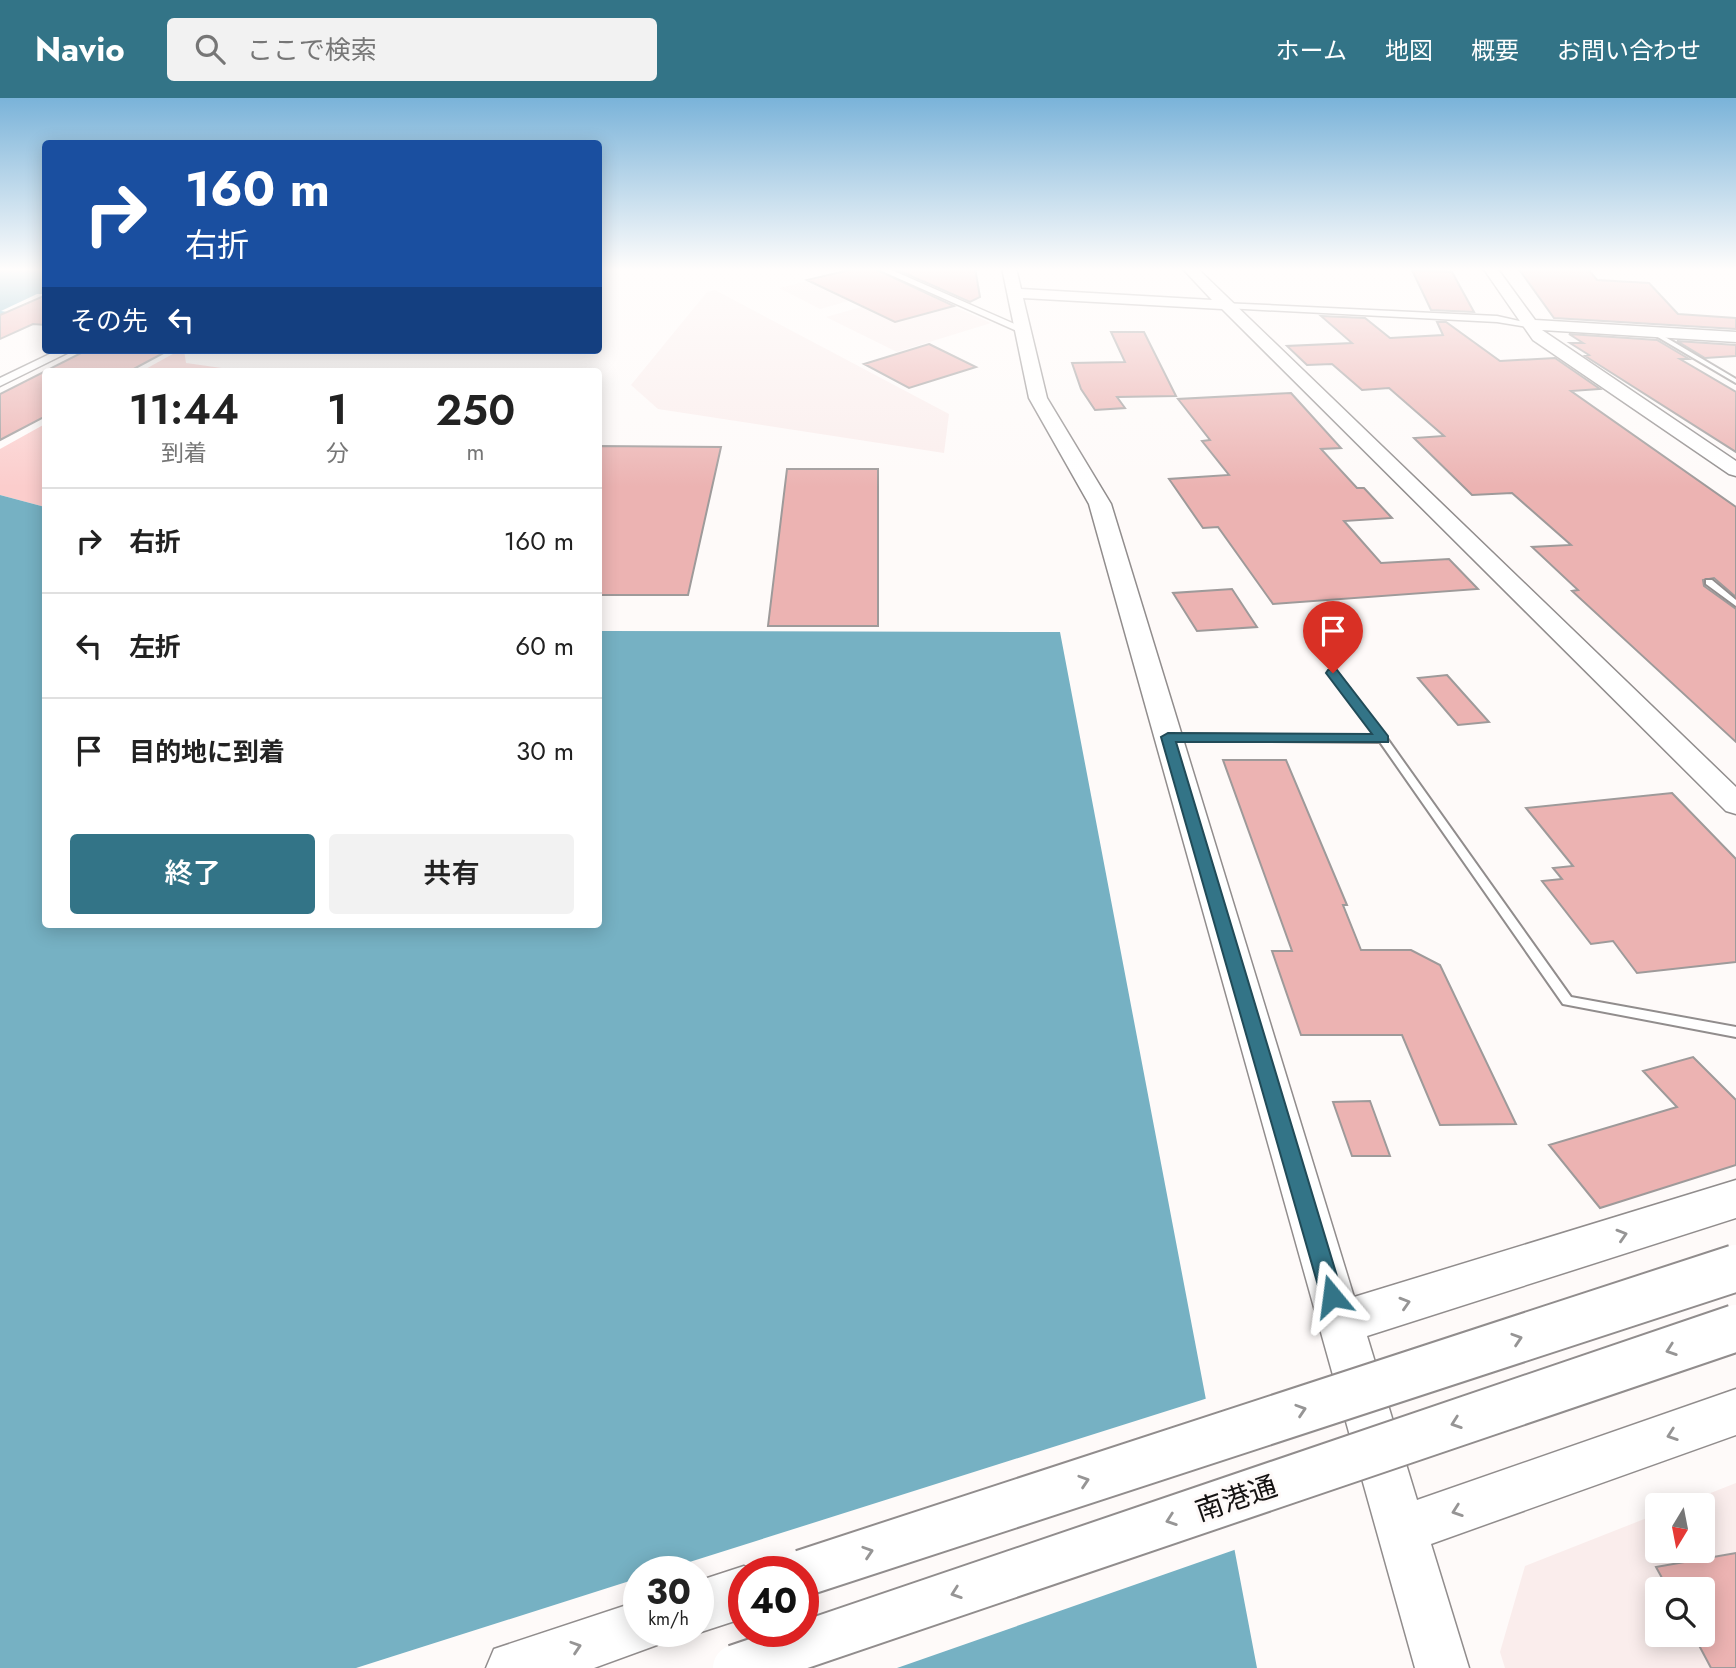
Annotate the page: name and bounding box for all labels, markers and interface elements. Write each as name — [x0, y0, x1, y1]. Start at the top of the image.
search box — [167, 18, 657, 81]
text: Navio — [35, 26, 125, 73]
icon: search — [191, 30, 229, 68]
text: ここで検索 — [247, 31, 377, 69]
text: ホーム — [1276, 33, 1347, 68]
text: 地図 — [1385, 33, 1433, 68]
text: 概要 — [1471, 33, 1519, 68]
text: お問い合わせ — [1557, 33, 1701, 68]
text: 160 m — [185, 154, 330, 224]
icon: right — [70, 168, 161, 259]
text: 右折 — [185, 222, 249, 268]
icon: left — [162, 301, 200, 339]
text: その先 — [70, 302, 148, 340]
text: 11:44 — [129, 379, 239, 440]
text: 1 — [327, 379, 348, 440]
text: 250 — [436, 380, 515, 441]
text: m — [466, 435, 484, 469]
text: 到着 — [161, 436, 207, 470]
text: 分 — [326, 436, 349, 470]
icon: right — [70, 522, 108, 560]
text: 160 m — [504, 522, 574, 560]
text: 右折 — [129, 523, 181, 561]
pin — [1303, 601, 1363, 673]
icon: arrive — [1314, 612, 1352, 650]
icon: left — [70, 627, 108, 665]
text: 60 m — [515, 627, 574, 665]
text: 左折 — [129, 628, 181, 666]
icon: arrive — [70, 732, 108, 770]
text: 30 m — [516, 732, 574, 770]
text: 目的地に到着 — [129, 733, 285, 771]
button: 終了 — [70, 834, 315, 914]
button: 共有 — [329, 834, 574, 914]
one-way arrow — [1615, 1229, 1628, 1243]
position arrow — [1295, 1259, 1369, 1333]
one-way arrow — [1398, 1296, 1410, 1311]
one-way arrow — [1510, 1333, 1522, 1348]
one-way arrow — [1666, 1342, 1678, 1356]
one-way arrow — [1294, 1404, 1306, 1418]
one-way arrow — [1450, 1415, 1463, 1429]
one-way arrow — [1666, 1427, 1678, 1441]
street label: 南港通 — [1190, 1465, 1283, 1532]
one-way arrow — [1078, 1475, 1090, 1489]
north arrow — [1645, 1493, 1715, 1563]
map controls — [1645, 1493, 1715, 1647]
one-way arrow — [1452, 1503, 1464, 1517]
one-way arrow — [1165, 1512, 1178, 1526]
one-way arrow — [861, 1546, 874, 1560]
speed limit sign: 40 — [728, 1556, 819, 1647]
text: 30 — [646, 1567, 691, 1617]
button: search — [1645, 1577, 1715, 1647]
one-way arrow — [950, 1585, 962, 1599]
text: km/h — [648, 1606, 689, 1632]
one-way arrow — [570, 1641, 582, 1656]

